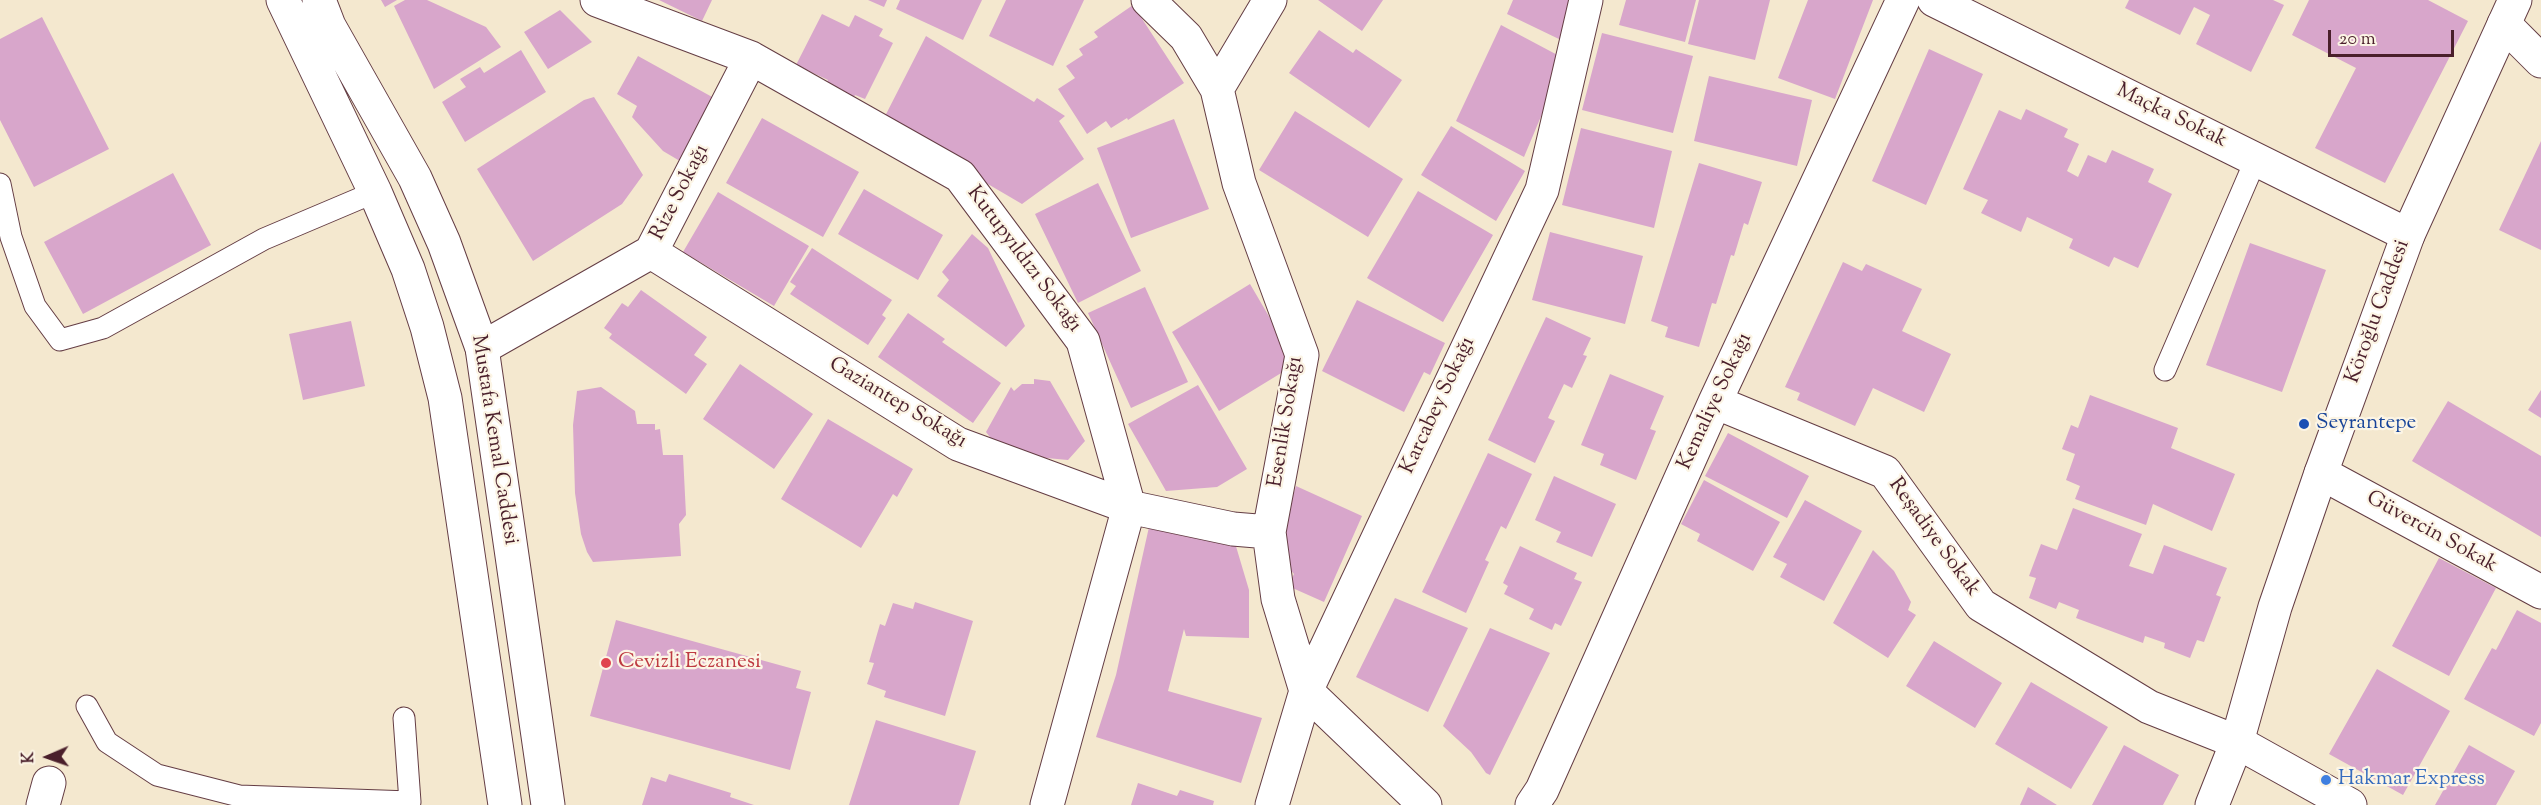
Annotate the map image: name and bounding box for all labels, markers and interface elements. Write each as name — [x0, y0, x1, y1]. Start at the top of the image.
scale bar — [2331, 18, 2457, 56]
text: 20 m — [2339, 27, 2376, 53]
street label: Maçka Sokak — [2111, 79, 2231, 155]
street label: Rize Sokağı — [646, 141, 716, 245]
street label: Kutupyıldızı Sokağı — [960, 182, 1086, 338]
street label: Köroğlu Caddesi — [2341, 237, 2417, 387]
street label: Kemaliye Sokağı — [1673, 330, 1759, 474]
street label: Mustafa Kemal Caddesi — [464, 333, 522, 547]
street label: Karcabey Sokağı — [1396, 333, 1482, 479]
street label: Gaziantep Sokağı — [823, 353, 971, 455]
street label: Esenlik Sokağı — [1264, 355, 1310, 489]
place label: Seyrantepe — [2316, 411, 2416, 437]
marker: Seyrantepe — [2297, 417, 2311, 431]
street label: Reşadiye Sokak — [1882, 474, 1984, 602]
street label: Güvercin Sokak — [2361, 487, 2501, 579]
place label: Cevizli Eczanesi — [618, 650, 761, 676]
marker: Cevizli Eczanesi — [599, 656, 613, 670]
north arrow — [18, 727, 78, 787]
text: K — [18, 751, 41, 764]
place label: Hakmar Express — [2338, 767, 2485, 793]
marker: Hakmar Express — [2319, 773, 2333, 787]

